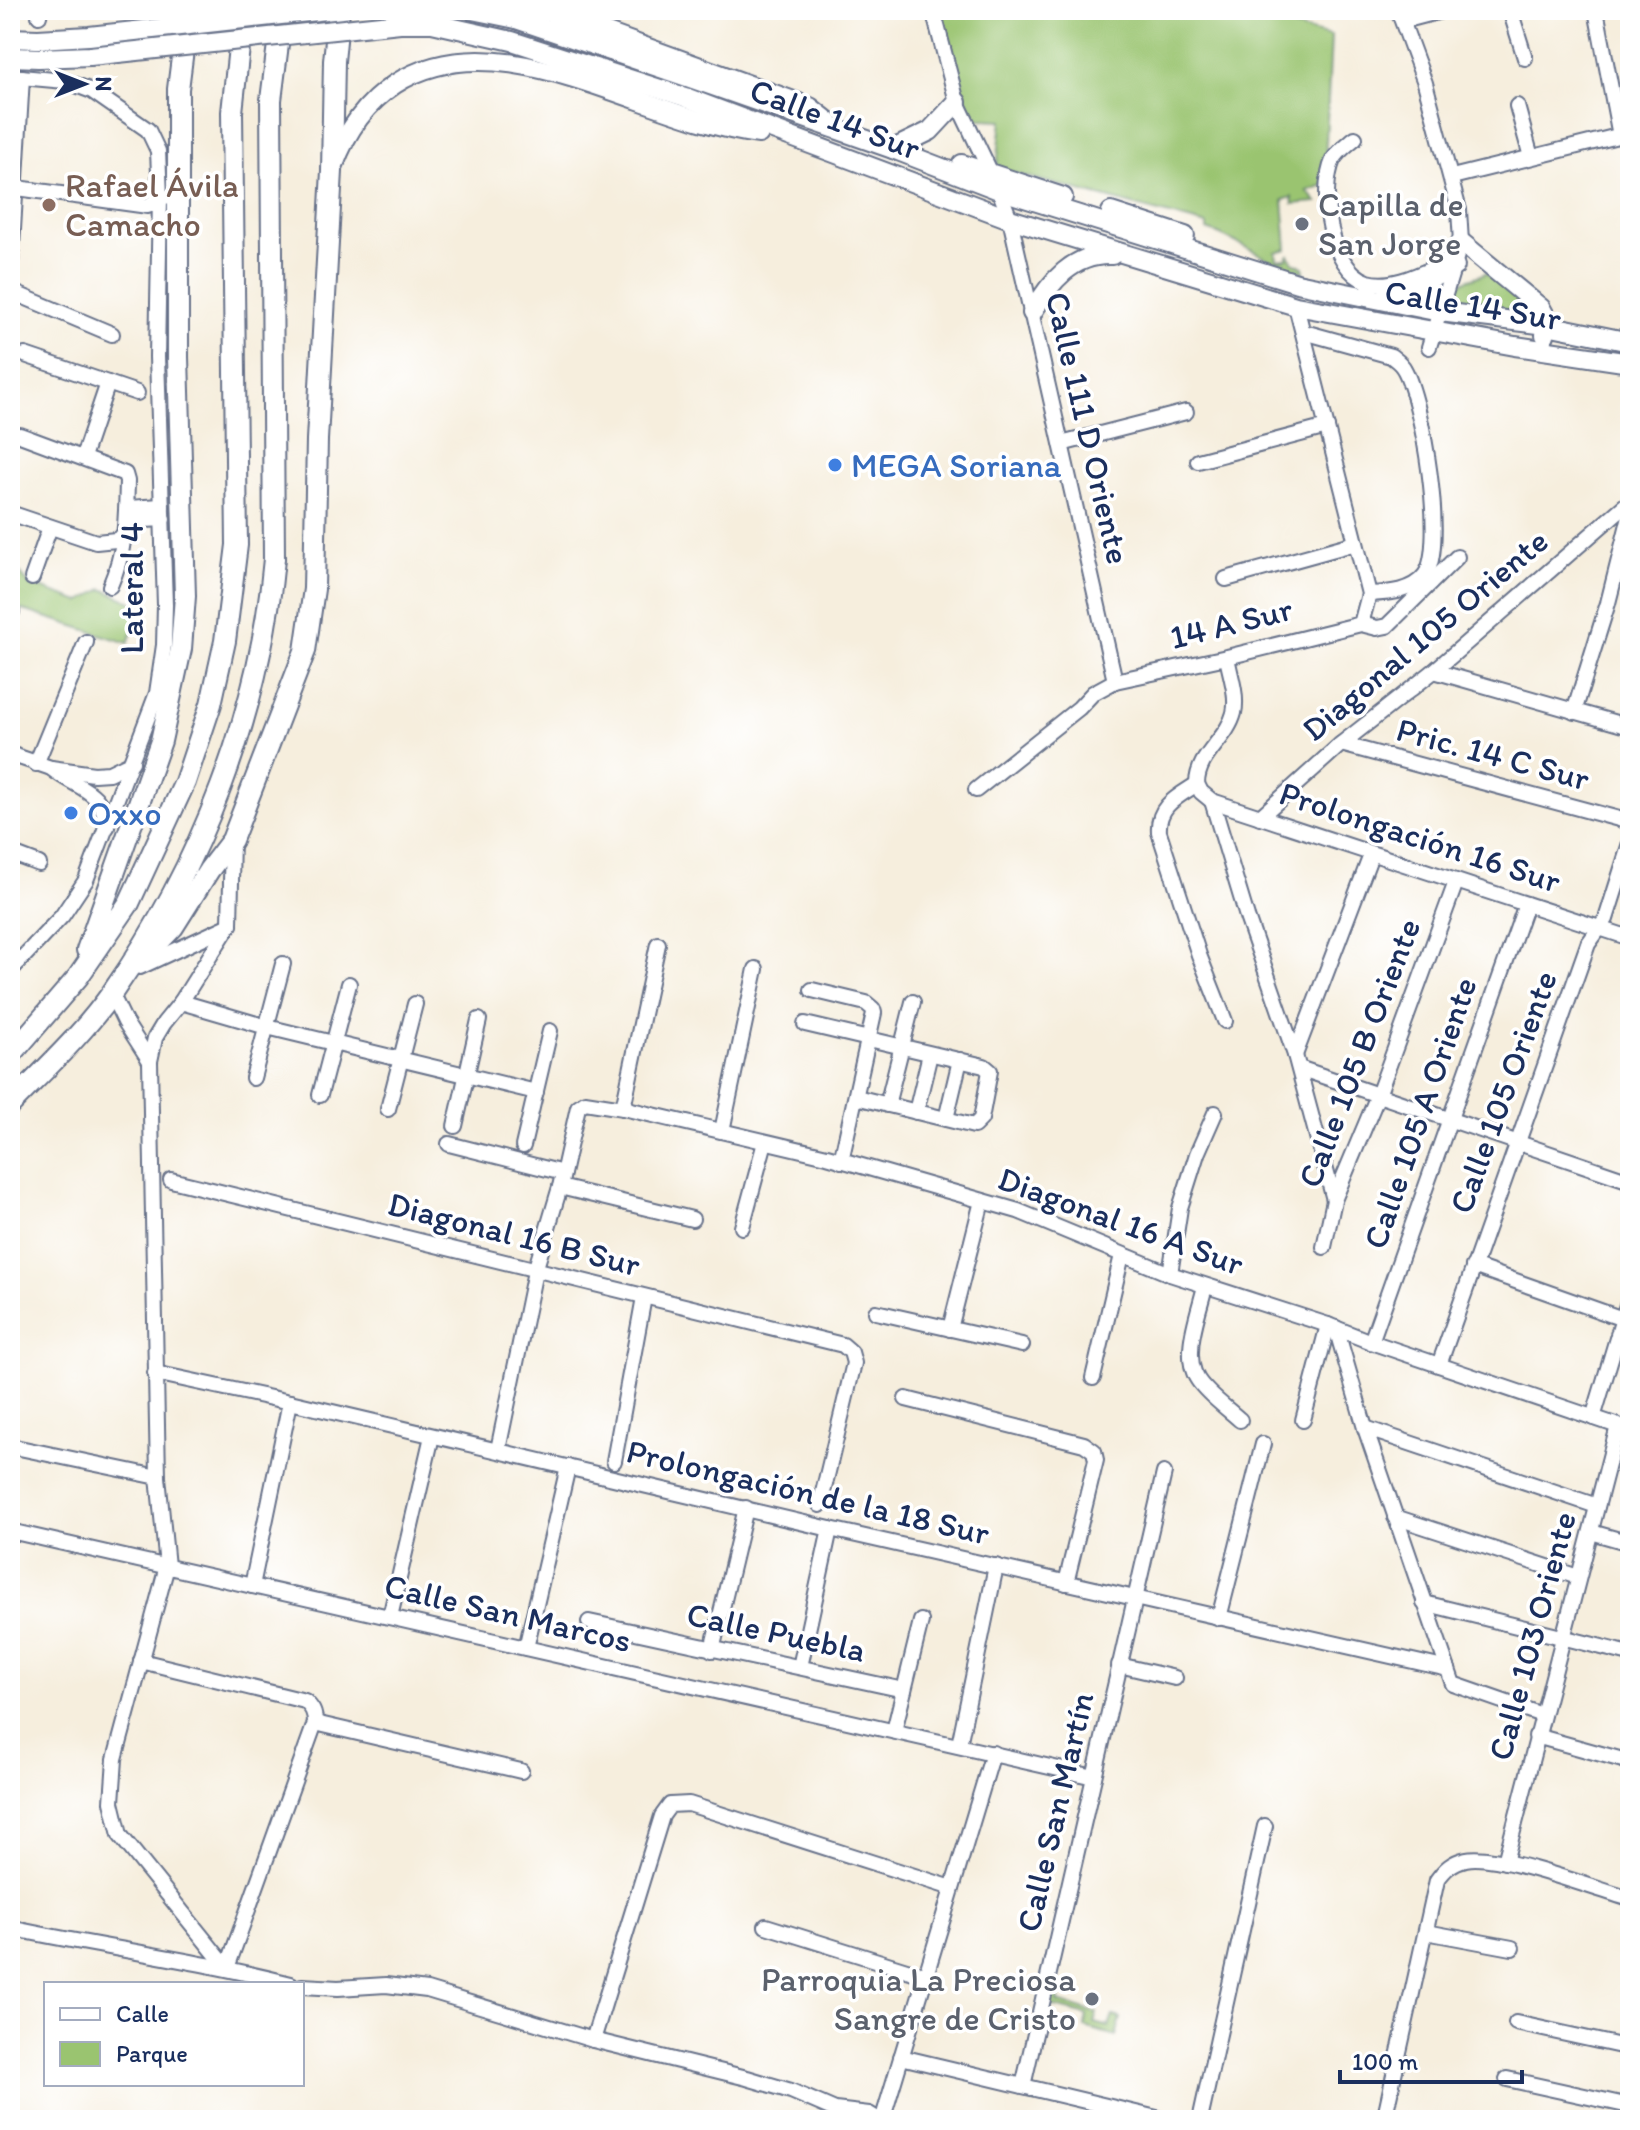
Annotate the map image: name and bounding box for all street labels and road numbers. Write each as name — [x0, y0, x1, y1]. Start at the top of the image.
street label: Calle 14 Sur — [744, 69, 926, 169]
street label: Calle 14 Sur — [1382, 271, 1565, 339]
street label: Calle 111 D Oriente — [1037, 288, 1139, 568]
street label: Diagonal 105 Oriente — [1294, 520, 1556, 750]
street label: Lateral 4 — [111, 522, 152, 654]
street label: 14 A Sur — [1166, 588, 1297, 658]
street label: Pric. 14 C Sur — [1392, 709, 1594, 800]
street label: Prolongación 16 Sur — [1274, 772, 1566, 902]
street label: Calle 105 B Oriente — [1289, 913, 1429, 1193]
street label: Calle 105 Oriente — [1440, 965, 1566, 1219]
street label: Calle 105 A Oriente — [1354, 972, 1486, 1254]
street label: Diagonal 16 A Sur — [993, 1158, 1250, 1285]
street label: Diagonal 16 B Sur — [384, 1183, 645, 1285]
street label: Prolongación de la 18 Sur — [623, 1430, 994, 1554]
street label: Calle 103 Oriente — [1479, 1507, 1585, 1765]
street label: Calle San Marcos — [381, 1565, 635, 1661]
street label: Calle Puebla — [683, 1593, 869, 1671]
street label: Calle San Martín — [1007, 1688, 1103, 1936]

